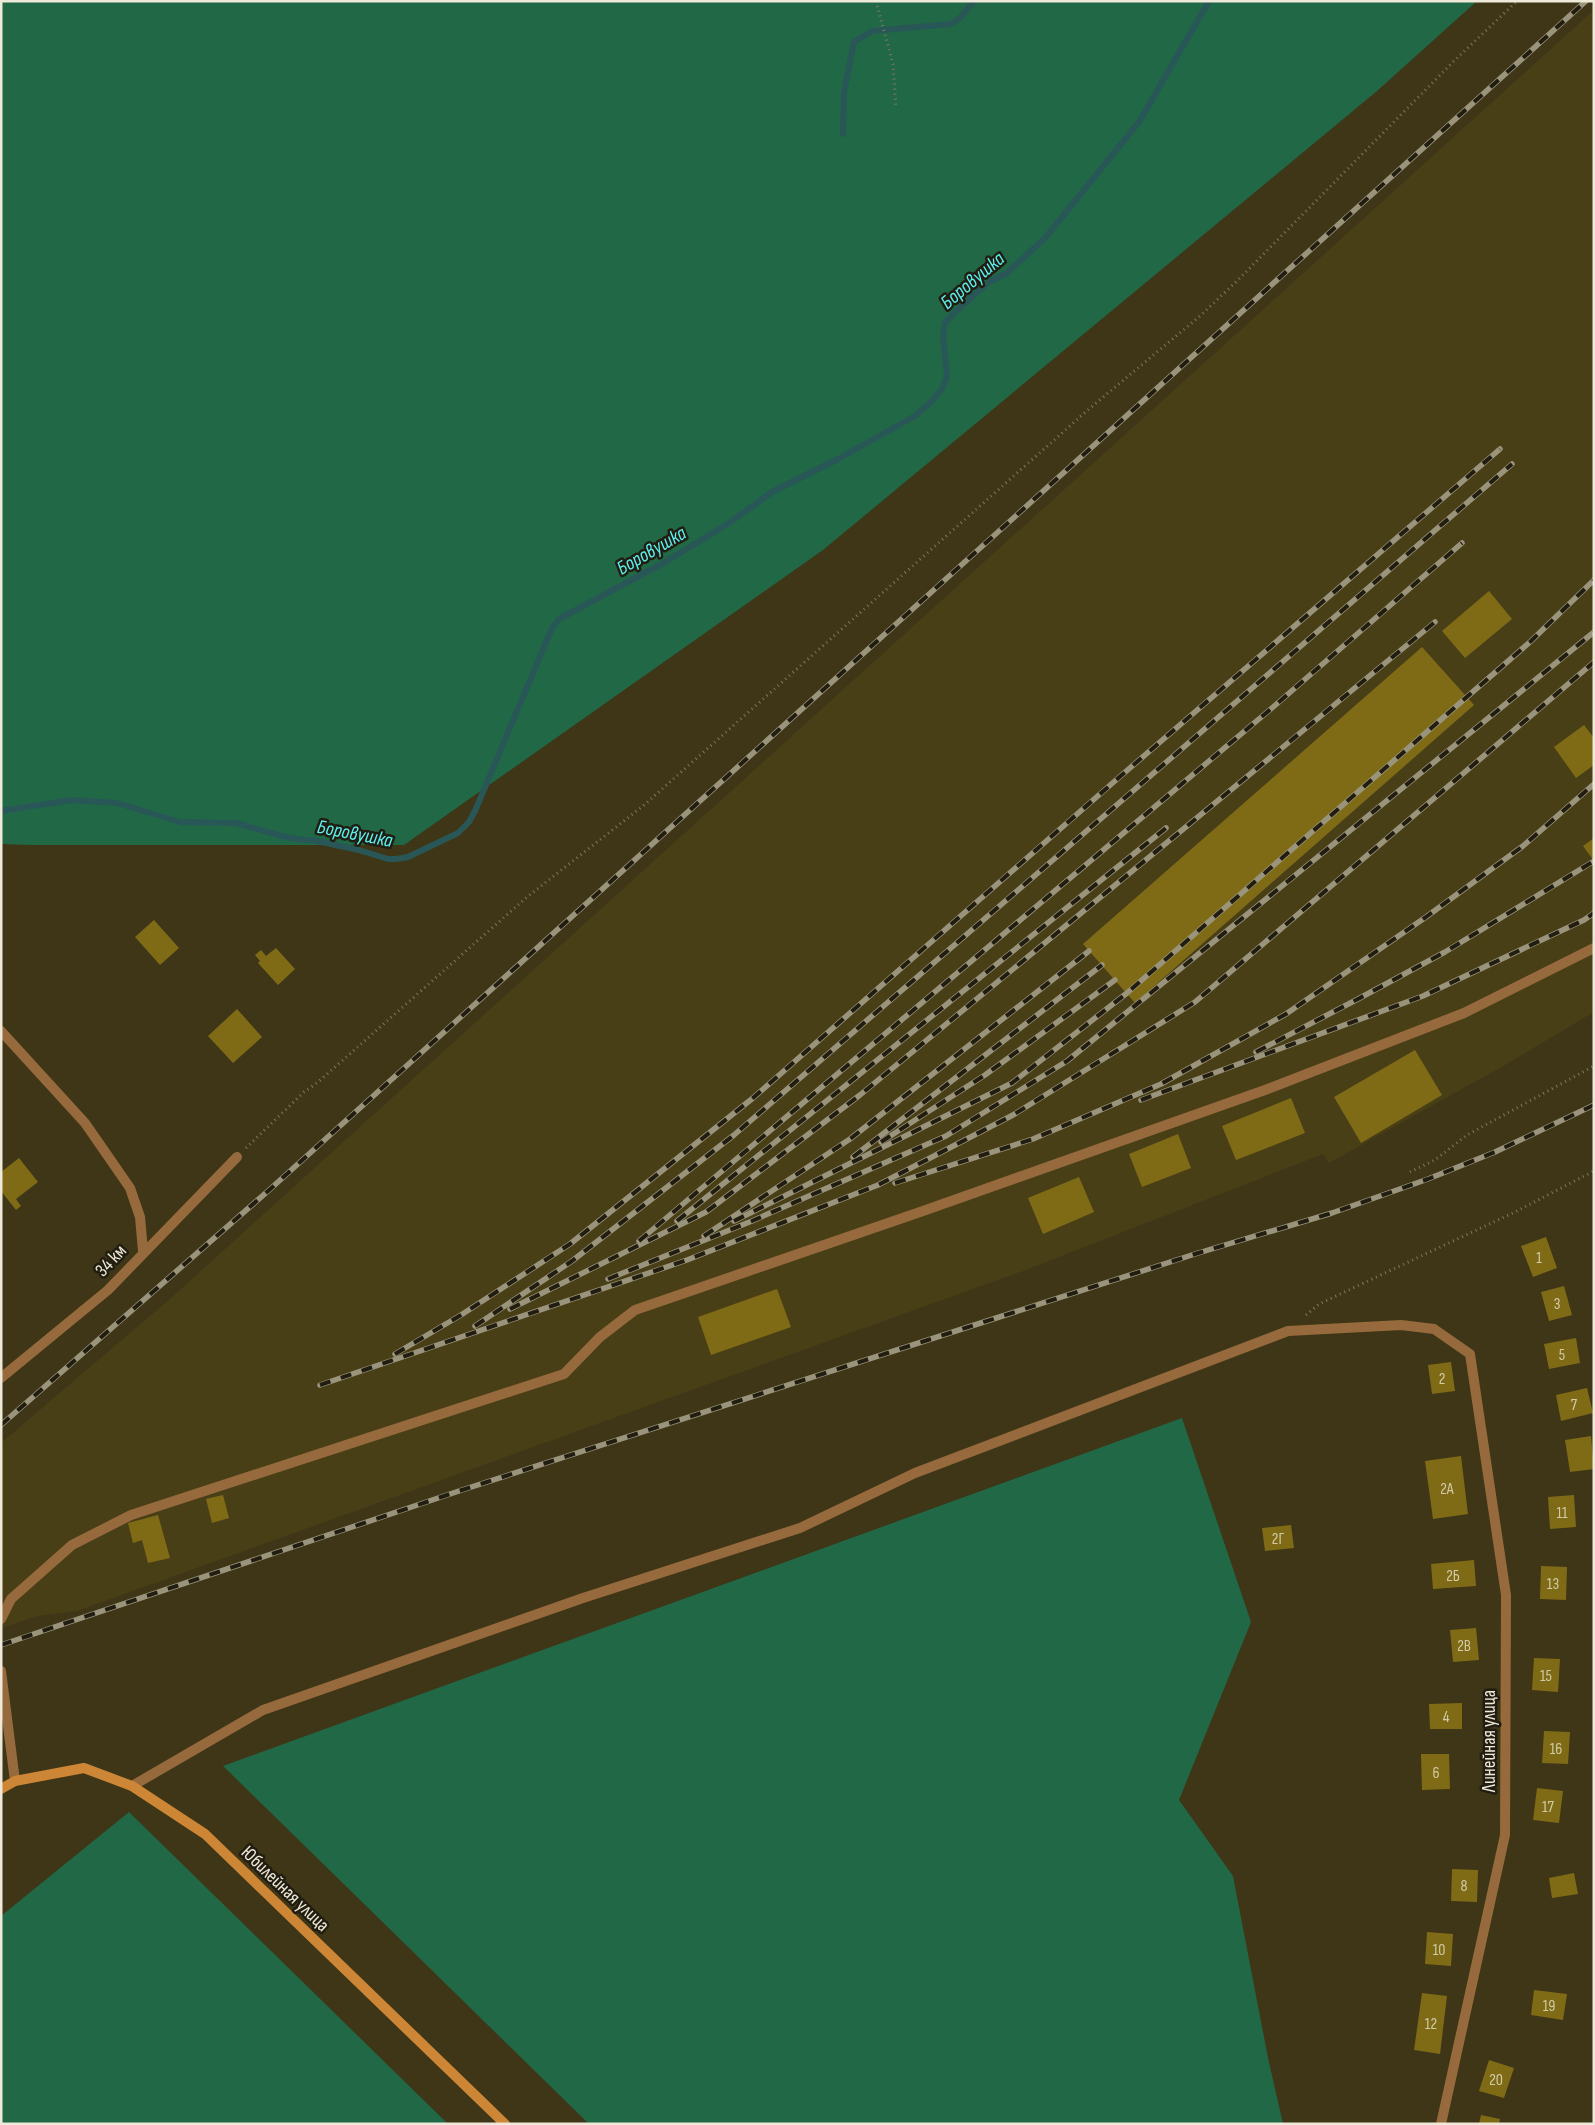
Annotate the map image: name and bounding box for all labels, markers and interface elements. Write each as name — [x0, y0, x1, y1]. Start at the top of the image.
water label: Боровушка — [936, 247, 1010, 315]
water label: Боровушка — [612, 521, 691, 580]
water label: Боровушка — [315, 815, 395, 853]
street label: 34 км — [91, 1240, 132, 1282]
house number: 1 — [1536, 1249, 1542, 1268]
house number: 3 — [1554, 1295, 1560, 1314]
house number: 5 — [1559, 1346, 1565, 1365]
house number: 2 — [1439, 1370, 1445, 1389]
house number: 7 — [1571, 1396, 1578, 1415]
house number: 2А — [1440, 1480, 1454, 1499]
house number: 11 — [1556, 1504, 1568, 1523]
house number: 2Г — [1272, 1530, 1284, 1549]
house number: 2Б — [1446, 1567, 1460, 1586]
house number: 13 — [1547, 1575, 1559, 1594]
house number: 2В — [1457, 1637, 1471, 1656]
house number: 15 — [1540, 1667, 1552, 1686]
street label: Линейная улица — [1478, 1690, 1501, 1793]
house number: 4 — [1443, 1708, 1450, 1727]
house number: 16 — [1550, 1740, 1562, 1759]
house number: 6 — [1432, 1764, 1440, 1783]
house number: 17 — [1542, 1798, 1555, 1817]
street label: Юбилейная улица — [236, 1841, 334, 1937]
house number: 8 — [1460, 1877, 1468, 1896]
house number: 10 — [1433, 1941, 1445, 1960]
house number: 19 — [1543, 1997, 1555, 2016]
house number: 12 — [1425, 2015, 1437, 2034]
house number: 20 — [1489, 2071, 1503, 2090]

